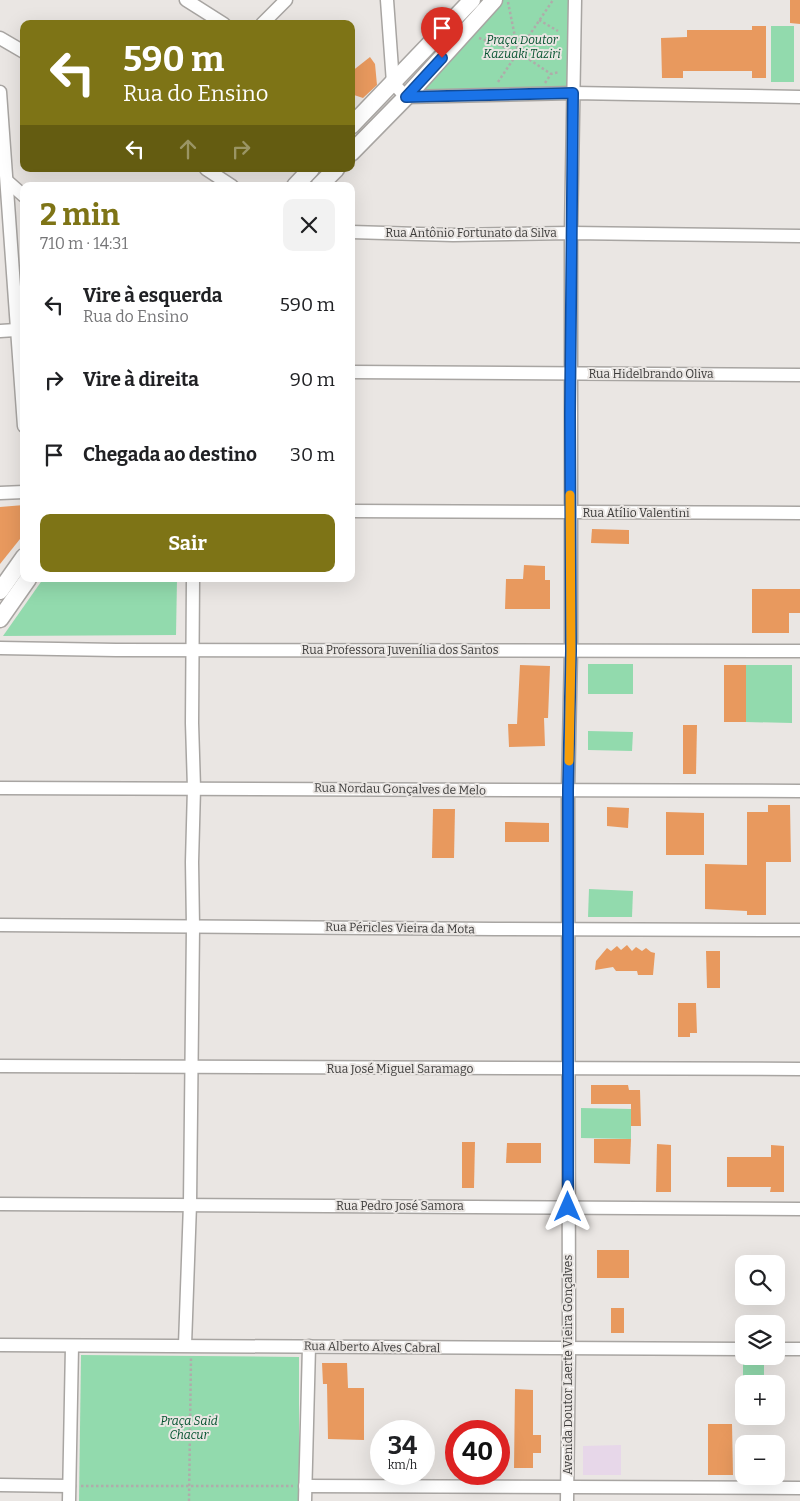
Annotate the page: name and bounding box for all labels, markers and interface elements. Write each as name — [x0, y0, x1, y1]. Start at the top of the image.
pin — [421, 7, 463, 58]
icon: arrive — [428, 14, 456, 42]
park label: Praça Doutor Kazuaki Taziri — [483, 33, 561, 61]
text: 590 m — [123, 38, 224, 80]
icon: left — [40, 40, 105, 105]
text: Rua do Ensino — [123, 80, 268, 107]
icon: left — [121, 135, 149, 163]
icon: ahead — [174, 135, 202, 163]
icon: right — [227, 135, 255, 163]
text: 2 min — [40, 197, 120, 233]
button: close — [283, 199, 335, 251]
street label: Rua Antônio Fortunato da Silva — [385, 226, 557, 240]
text: 710 m · 14:31 — [40, 234, 128, 253]
text: Vire à esquerda — [83, 284, 222, 307]
icon: left — [40, 291, 68, 319]
text: 590 m — [280, 293, 335, 316]
text: Rua do Ensino — [83, 307, 189, 326]
icon: right — [40, 366, 68, 394]
street label: Rua Hidelbrando Oliva — [588, 367, 714, 381]
text: Vire à direita — [83, 368, 199, 391]
text: 90 m — [290, 368, 335, 391]
icon: arrive — [40, 441, 68, 469]
text: Chegada ao destino — [83, 443, 257, 466]
text: 30 m — [290, 443, 335, 466]
street label: Rua Atílio Valentini — [582, 506, 690, 520]
button: Sair — [40, 514, 335, 572]
street label: Rua Professora Juvenília dos Santos — [302, 643, 499, 657]
street label: Rua Nordau Gonçalves de Melo — [314, 780, 486, 798]
street label: Rua Péricles Vieira da Mota — [325, 920, 476, 936]
street label: Rua José Miguel Saramago — [327, 1062, 473, 1076]
position arrow — [541, 1180, 593, 1232]
street label: Rua Pedro José Samora — [336, 1199, 464, 1213]
street label: Avenida Doutor Laerte Vieira Gonçalves — [561, 1255, 575, 1475]
map controls — [735, 1255, 785, 1485]
button: search — [735, 1255, 785, 1305]
button: layers — [735, 1315, 785, 1365]
street label: Rua Alberto Alves Cabral — [304, 1339, 441, 1355]
button: + — [735, 1375, 785, 1425]
park label: Praça Said Chacur — [160, 1414, 218, 1442]
speed limit sign: 40 — [445, 1420, 510, 1485]
text: 34 — [388, 1431, 417, 1461]
button: − — [735, 1435, 785, 1485]
text: km/h — [388, 1458, 417, 1472]

